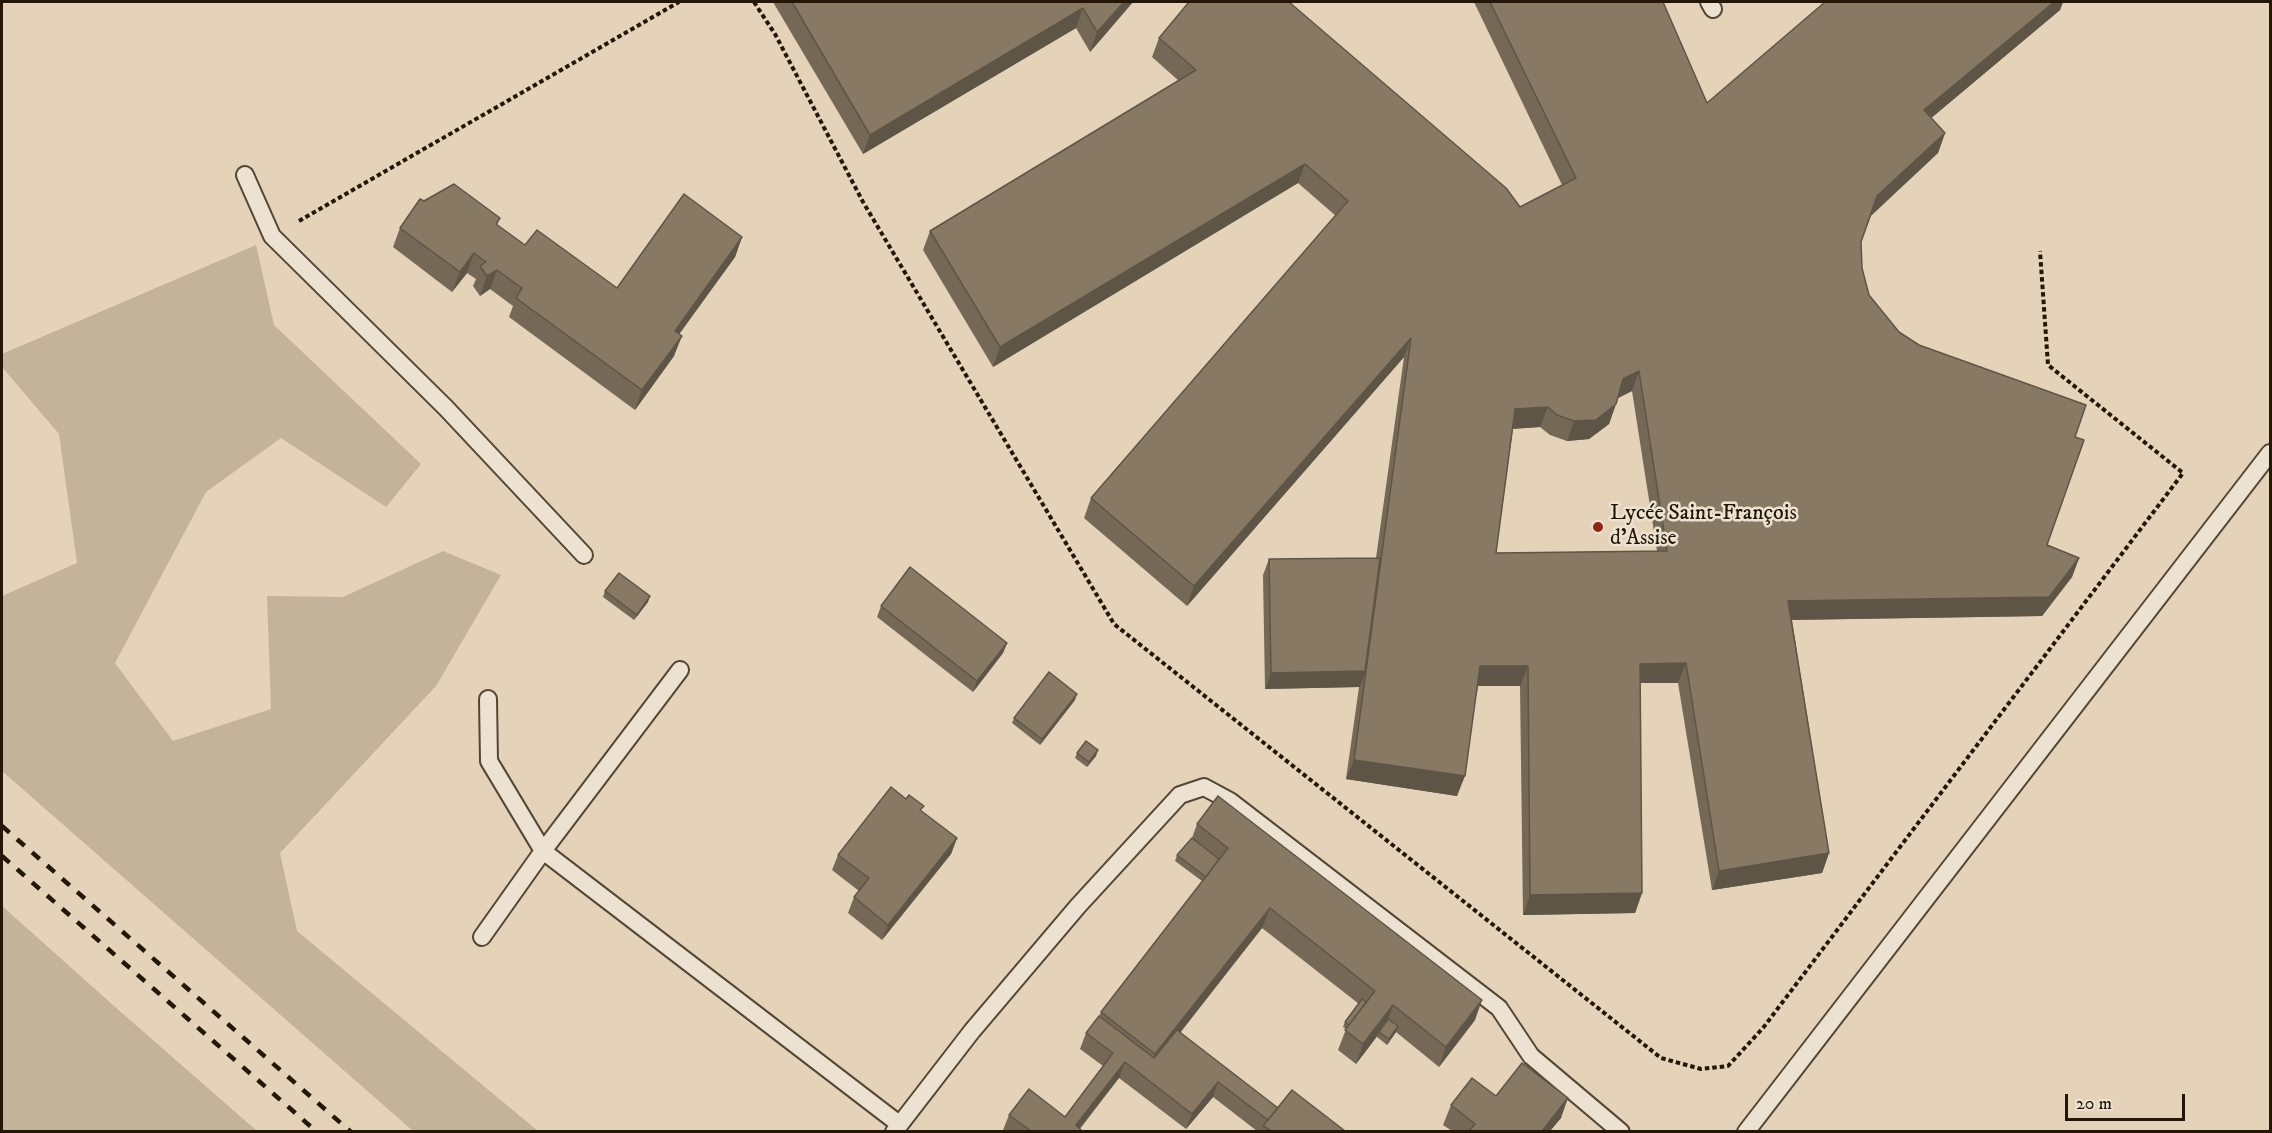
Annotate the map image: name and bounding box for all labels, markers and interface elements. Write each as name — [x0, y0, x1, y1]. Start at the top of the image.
place label: Lycée Saint-François d'Assise — [1610, 501, 1797, 552]
marker: Lycée Saint-François d'Assise — [1591, 520, 1605, 534]
scale bar — [2068, 1082, 2188, 1120]
text: 20 m — [2076, 1093, 2112, 1115]

